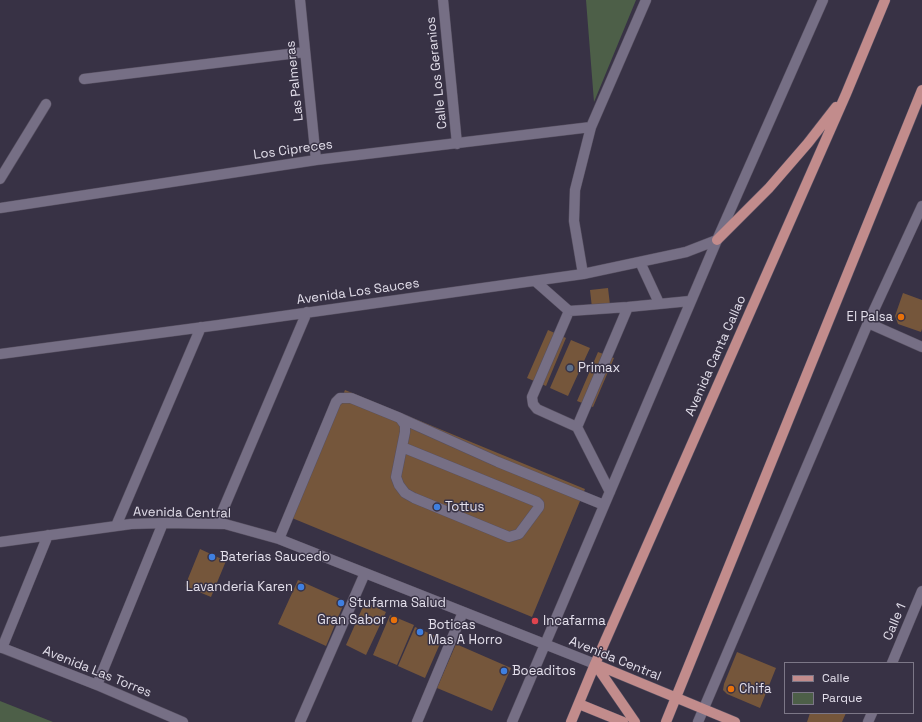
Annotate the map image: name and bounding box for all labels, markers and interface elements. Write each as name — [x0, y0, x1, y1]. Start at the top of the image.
street label: Calle Los Geranios — [423, 16, 451, 130]
street label: Las Palmeras — [283, 40, 307, 122]
street label: Los Cipreces — [252, 137, 334, 163]
street label: Avenida Los Sauces — [296, 276, 420, 308]
street label: Avenida Canta Callao — [682, 293, 750, 419]
place label: El Palsa — [847, 309, 893, 325]
marker: El Palsa — [896, 312, 906, 322]
place label: Primax — [578, 360, 620, 376]
marker: Primax — [565, 363, 575, 373]
place label: Tottus — [445, 499, 484, 515]
marker: Tottus — [432, 502, 442, 512]
street label: Avenida Central — [133, 504, 231, 522]
place label: Baterias Saucedo — [220, 549, 330, 565]
marker: Baterias Saucedo — [207, 552, 217, 562]
place label: Lavanderia Karen — [186, 579, 293, 595]
marker: Lavanderia Karen — [296, 582, 306, 592]
place label: Stufarma Salud — [349, 595, 446, 611]
marker: Stufarma Salud — [336, 598, 346, 608]
street label: Calle 1 — [880, 601, 910, 643]
place label: Gran Sabor — [317, 612, 386, 628]
place label: Incafarma — [543, 613, 606, 629]
marker: Gran Sabor — [389, 615, 399, 625]
marker: Incafarma — [530, 616, 540, 626]
place label: Boticas Mas A Horro — [428, 617, 503, 648]
marker: Boticas Mas A Horro — [415, 627, 425, 637]
street label: Avenida Central — [567, 633, 663, 685]
street label: Avenida Las Torres — [40, 643, 154, 701]
legend — [784, 662, 914, 714]
place label: Boeaditos — [512, 663, 576, 679]
marker: Boeaditos — [499, 666, 509, 676]
text: Calle — [822, 670, 850, 686]
place label: Chifa — [739, 681, 772, 697]
marker: Chifa — [726, 684, 736, 694]
text: Parque — [822, 690, 862, 706]

